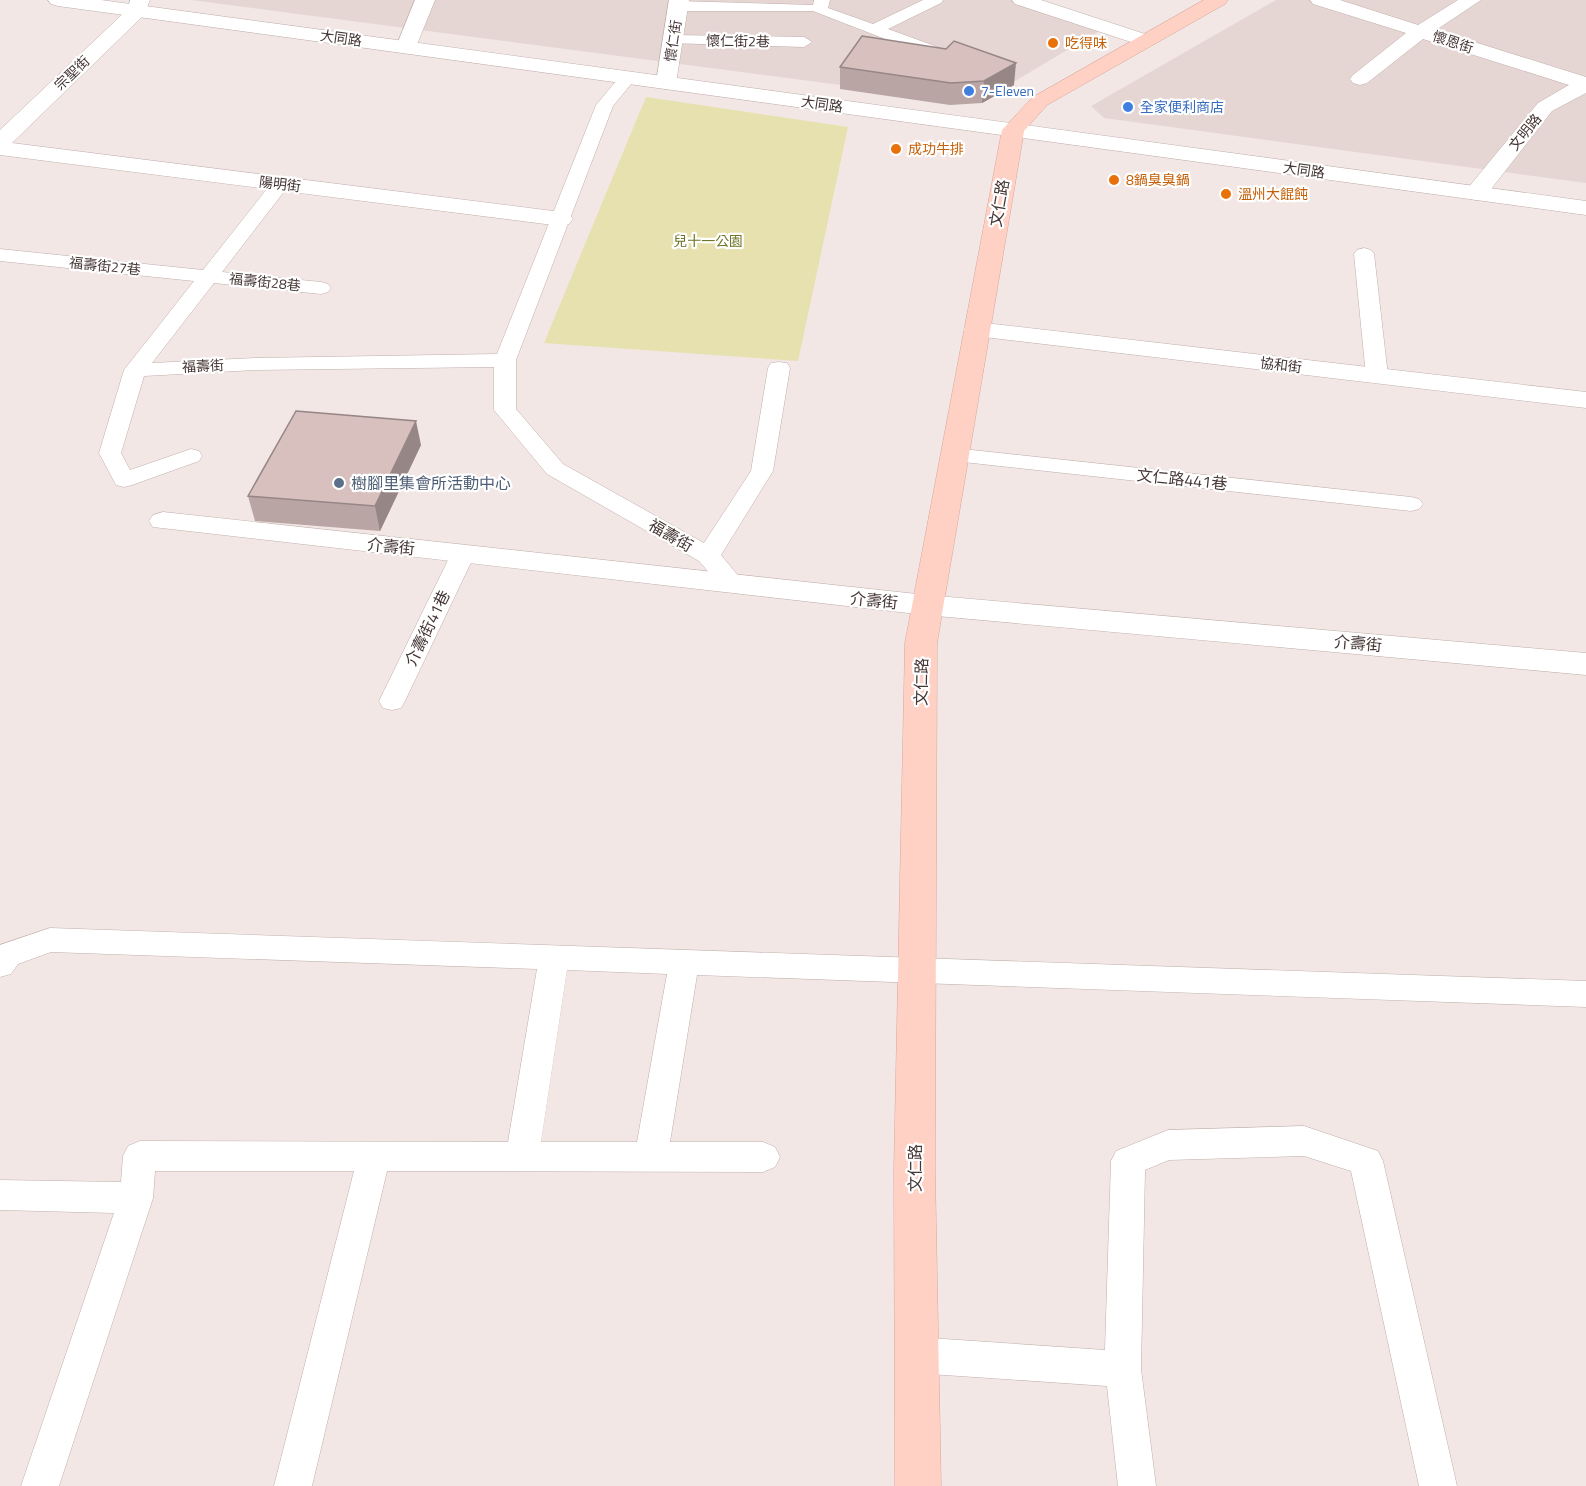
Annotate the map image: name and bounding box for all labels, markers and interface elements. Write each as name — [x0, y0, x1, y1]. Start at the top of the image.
street label: 懷仁街 — [659, 19, 686, 63]
street label: 大同路 — [319, 24, 363, 51]
street label: 懷恩街 — [1430, 25, 1476, 58]
street label: 懷仁街2巷 — [706, 29, 770, 52]
place label: 吃得味 — [1065, 32, 1107, 53]
marker: 吃得味 — [1046, 36, 1060, 50]
street label: 宗聖街 — [49, 50, 94, 95]
place label: 7-Eleven — [981, 80, 1034, 101]
marker: 7-Eleven — [962, 84, 976, 98]
street label: 大同路 — [800, 90, 844, 117]
place label: 全家便利商店 — [1140, 96, 1224, 117]
marker: 全家便利商店 — [1121, 100, 1135, 114]
street label: 文明路 — [1503, 109, 1546, 155]
place label: 成功牛排 — [908, 138, 964, 159]
marker: 成功牛排 — [889, 142, 903, 156]
street label: 大同路 — [1282, 156, 1326, 183]
place label: 8鍋臭臭鍋 — [1126, 169, 1190, 190]
street label: 陽明街 — [258, 171, 302, 196]
marker: 8鍋臭臭鍋 — [1107, 173, 1121, 187]
street label: 文仁路 — [983, 177, 1015, 229]
place label: 溫州大餛飩 — [1238, 183, 1308, 204]
marker: 溫州大餛飩 — [1219, 187, 1233, 201]
park label: 兒十一公園 — [673, 230, 743, 251]
street label: 福壽街27巷 — [68, 251, 142, 280]
street label: 福壽街28巷 — [228, 267, 302, 296]
street label: 協和街 — [1259, 352, 1303, 377]
street label: 福壽街 — [181, 354, 224, 377]
street label: 文仁路441巷 — [1136, 462, 1228, 496]
place label: 樹腳里集會所活動中心 — [351, 471, 511, 495]
marker: 樹腳里集會所活動中心 — [332, 476, 346, 490]
street label: 福壽街 — [644, 513, 698, 557]
street label: 介壽街 — [366, 532, 416, 560]
street label: 介壽街41巷 — [398, 586, 456, 670]
street label: 介壽街 — [849, 586, 899, 614]
street label: 介壽街 — [1333, 629, 1383, 657]
street label: 文仁路 — [909, 658, 933, 706]
street label: 文仁路 — [903, 1144, 927, 1192]

